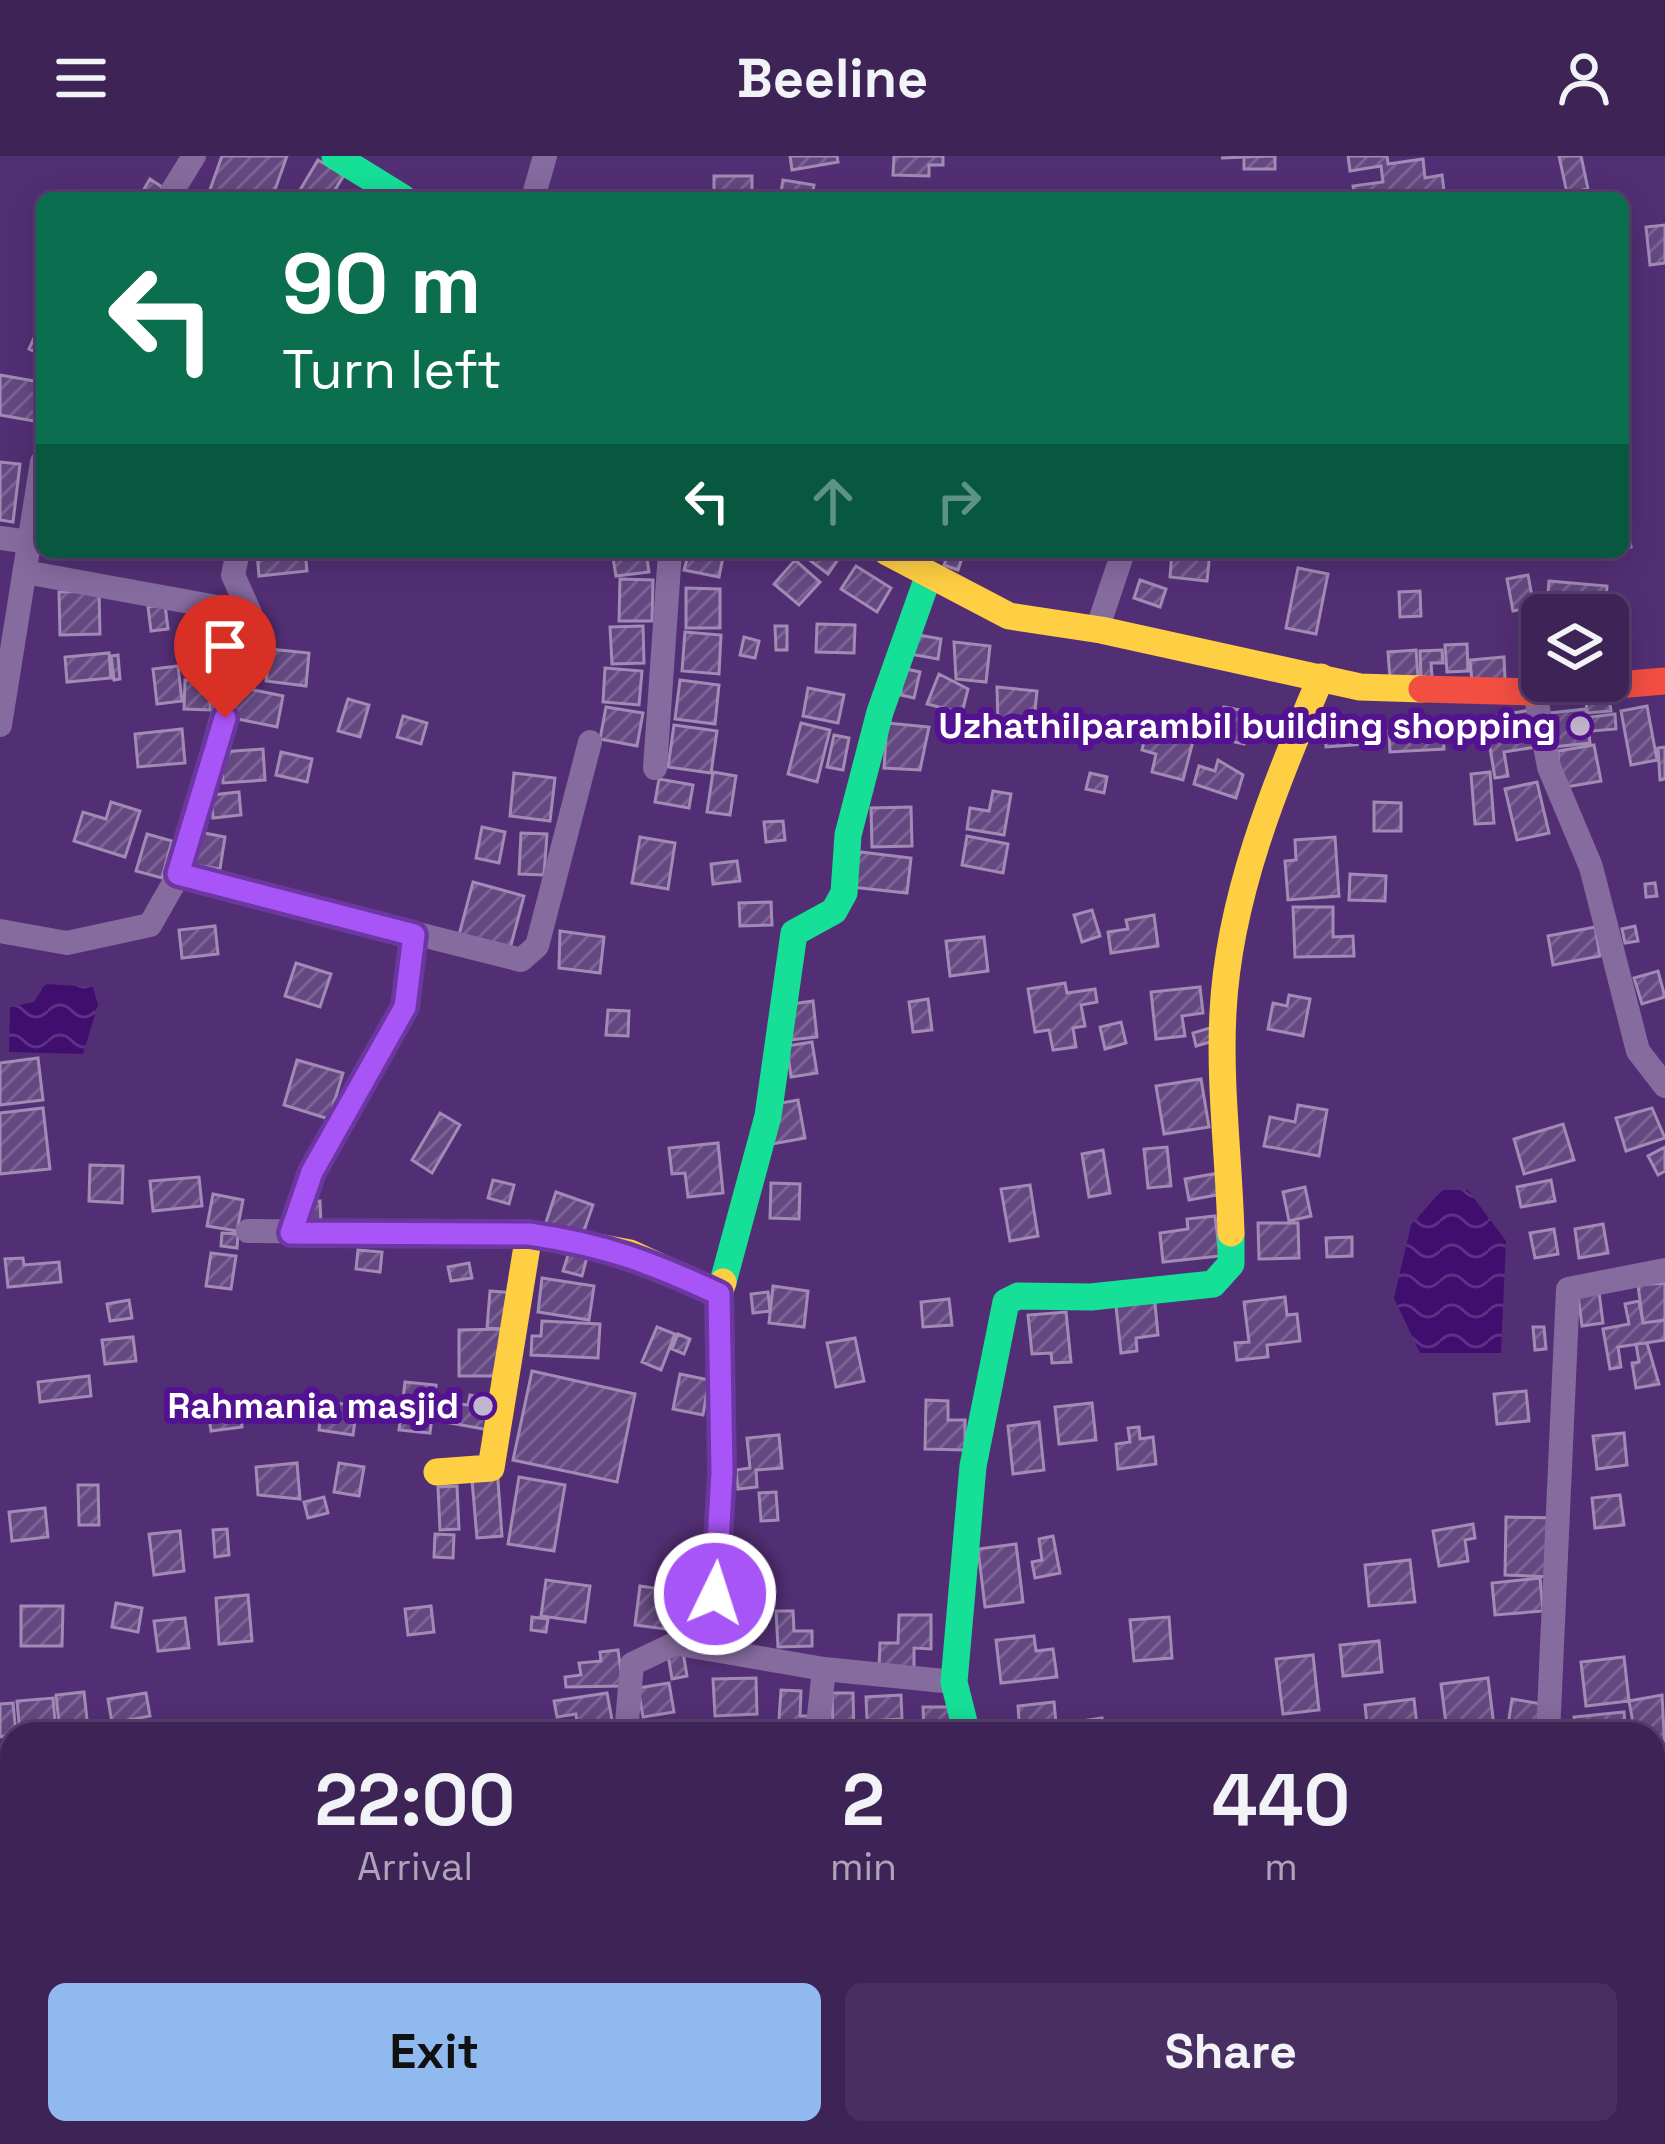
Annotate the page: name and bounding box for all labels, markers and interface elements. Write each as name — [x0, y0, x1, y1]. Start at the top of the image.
text: Beeline — [737, 44, 928, 113]
icon: menu — [48, 45, 114, 111]
icon: person — [1551, 45, 1617, 111]
text: 90 m — [282, 230, 481, 338]
icon: left — [84, 240, 240, 396]
text: Turn left — [282, 335, 502, 404]
icon: left — [674, 468, 740, 534]
icon: ahead — [800, 468, 866, 534]
icon: right — [926, 468, 992, 534]
map controls — [1521, 594, 1629, 702]
button: layers — [1521, 594, 1629, 702]
pin — [174, 595, 276, 718]
icon: arrive — [192, 613, 258, 679]
place label: Uzhathilparambil building shopping — [938, 703, 1556, 749]
marker: Uzhathilparambil building shopping — [1567, 713, 1593, 739]
place label: Rahmania masjid — [168, 1383, 459, 1429]
marker: Rahmania masjid — [470, 1393, 496, 1419]
position arrow — [652, 1531, 778, 1657]
text: 22:00 — [315, 1754, 515, 1846]
text: 2 — [842, 1754, 885, 1846]
text: 440 — [1212, 1754, 1350, 1846]
text: Arrival — [357, 1842, 473, 1891]
text: min — [830, 1842, 897, 1891]
text: m — [1264, 1842, 1298, 1891]
button: Exit — [48, 1983, 821, 2121]
button: Share — [845, 1983, 1617, 2121]

